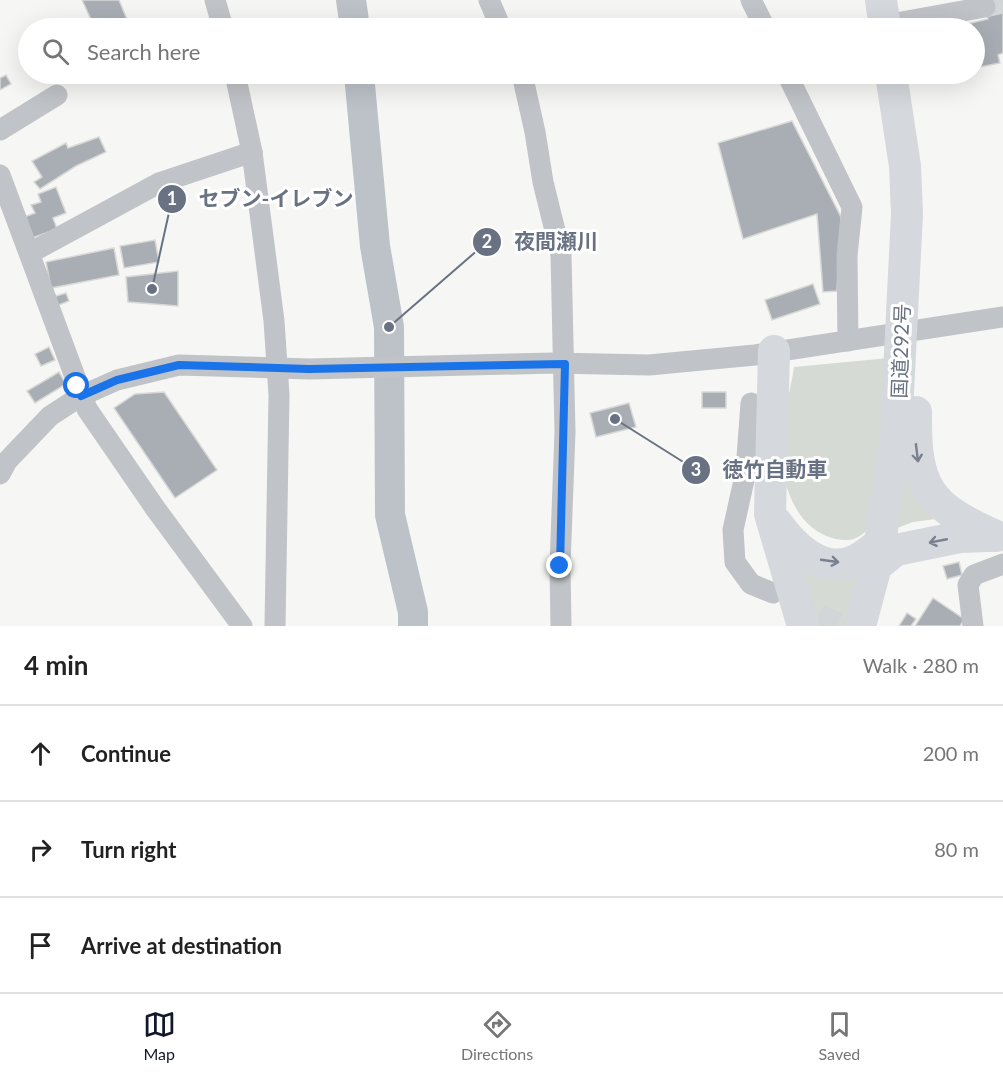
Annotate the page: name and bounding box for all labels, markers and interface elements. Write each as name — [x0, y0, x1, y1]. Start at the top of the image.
search box — [18, 18, 985, 84]
icon: search — [39, 35, 72, 68]
text: Search here — [87, 38, 200, 65]
callout: セブン-イレブン — [157, 179, 366, 218]
text: セブン-イレブン — [199, 185, 353, 210]
text: 1 — [167, 187, 177, 209]
callout: 夜間瀬川 — [472, 222, 610, 261]
text: 夜間瀬川 — [514, 228, 598, 253]
text: 2 — [482, 230, 492, 252]
street label: 国道292号 — [886, 303, 914, 399]
route start — [63, 372, 89, 398]
one-way arrow — [912, 443, 923, 462]
callout: 徳竹自動車 — [681, 450, 840, 489]
text: 徳竹自動車 — [723, 456, 828, 481]
text: 3 — [691, 458, 701, 480]
one-way arrow — [929, 536, 948, 547]
route end — [546, 552, 572, 578]
one-way arrow — [819, 556, 839, 567]
text: 4 min — [24, 649, 88, 681]
text: Walk · 280 m — [863, 653, 979, 677]
icon: ahead — [24, 737, 57, 770]
text: Continue — [81, 740, 171, 767]
text: 200 m — [923, 741, 979, 765]
icon: right — [24, 833, 57, 866]
text: Turn right — [81, 836, 176, 863]
text: 80 m — [934, 837, 979, 861]
icon: arrive — [24, 929, 57, 962]
text: Arrive at destination — [81, 932, 282, 959]
tab: Map — [143, 1008, 176, 1063]
tab: Directions — [461, 1008, 533, 1063]
tab: Saved — [819, 1008, 860, 1063]

